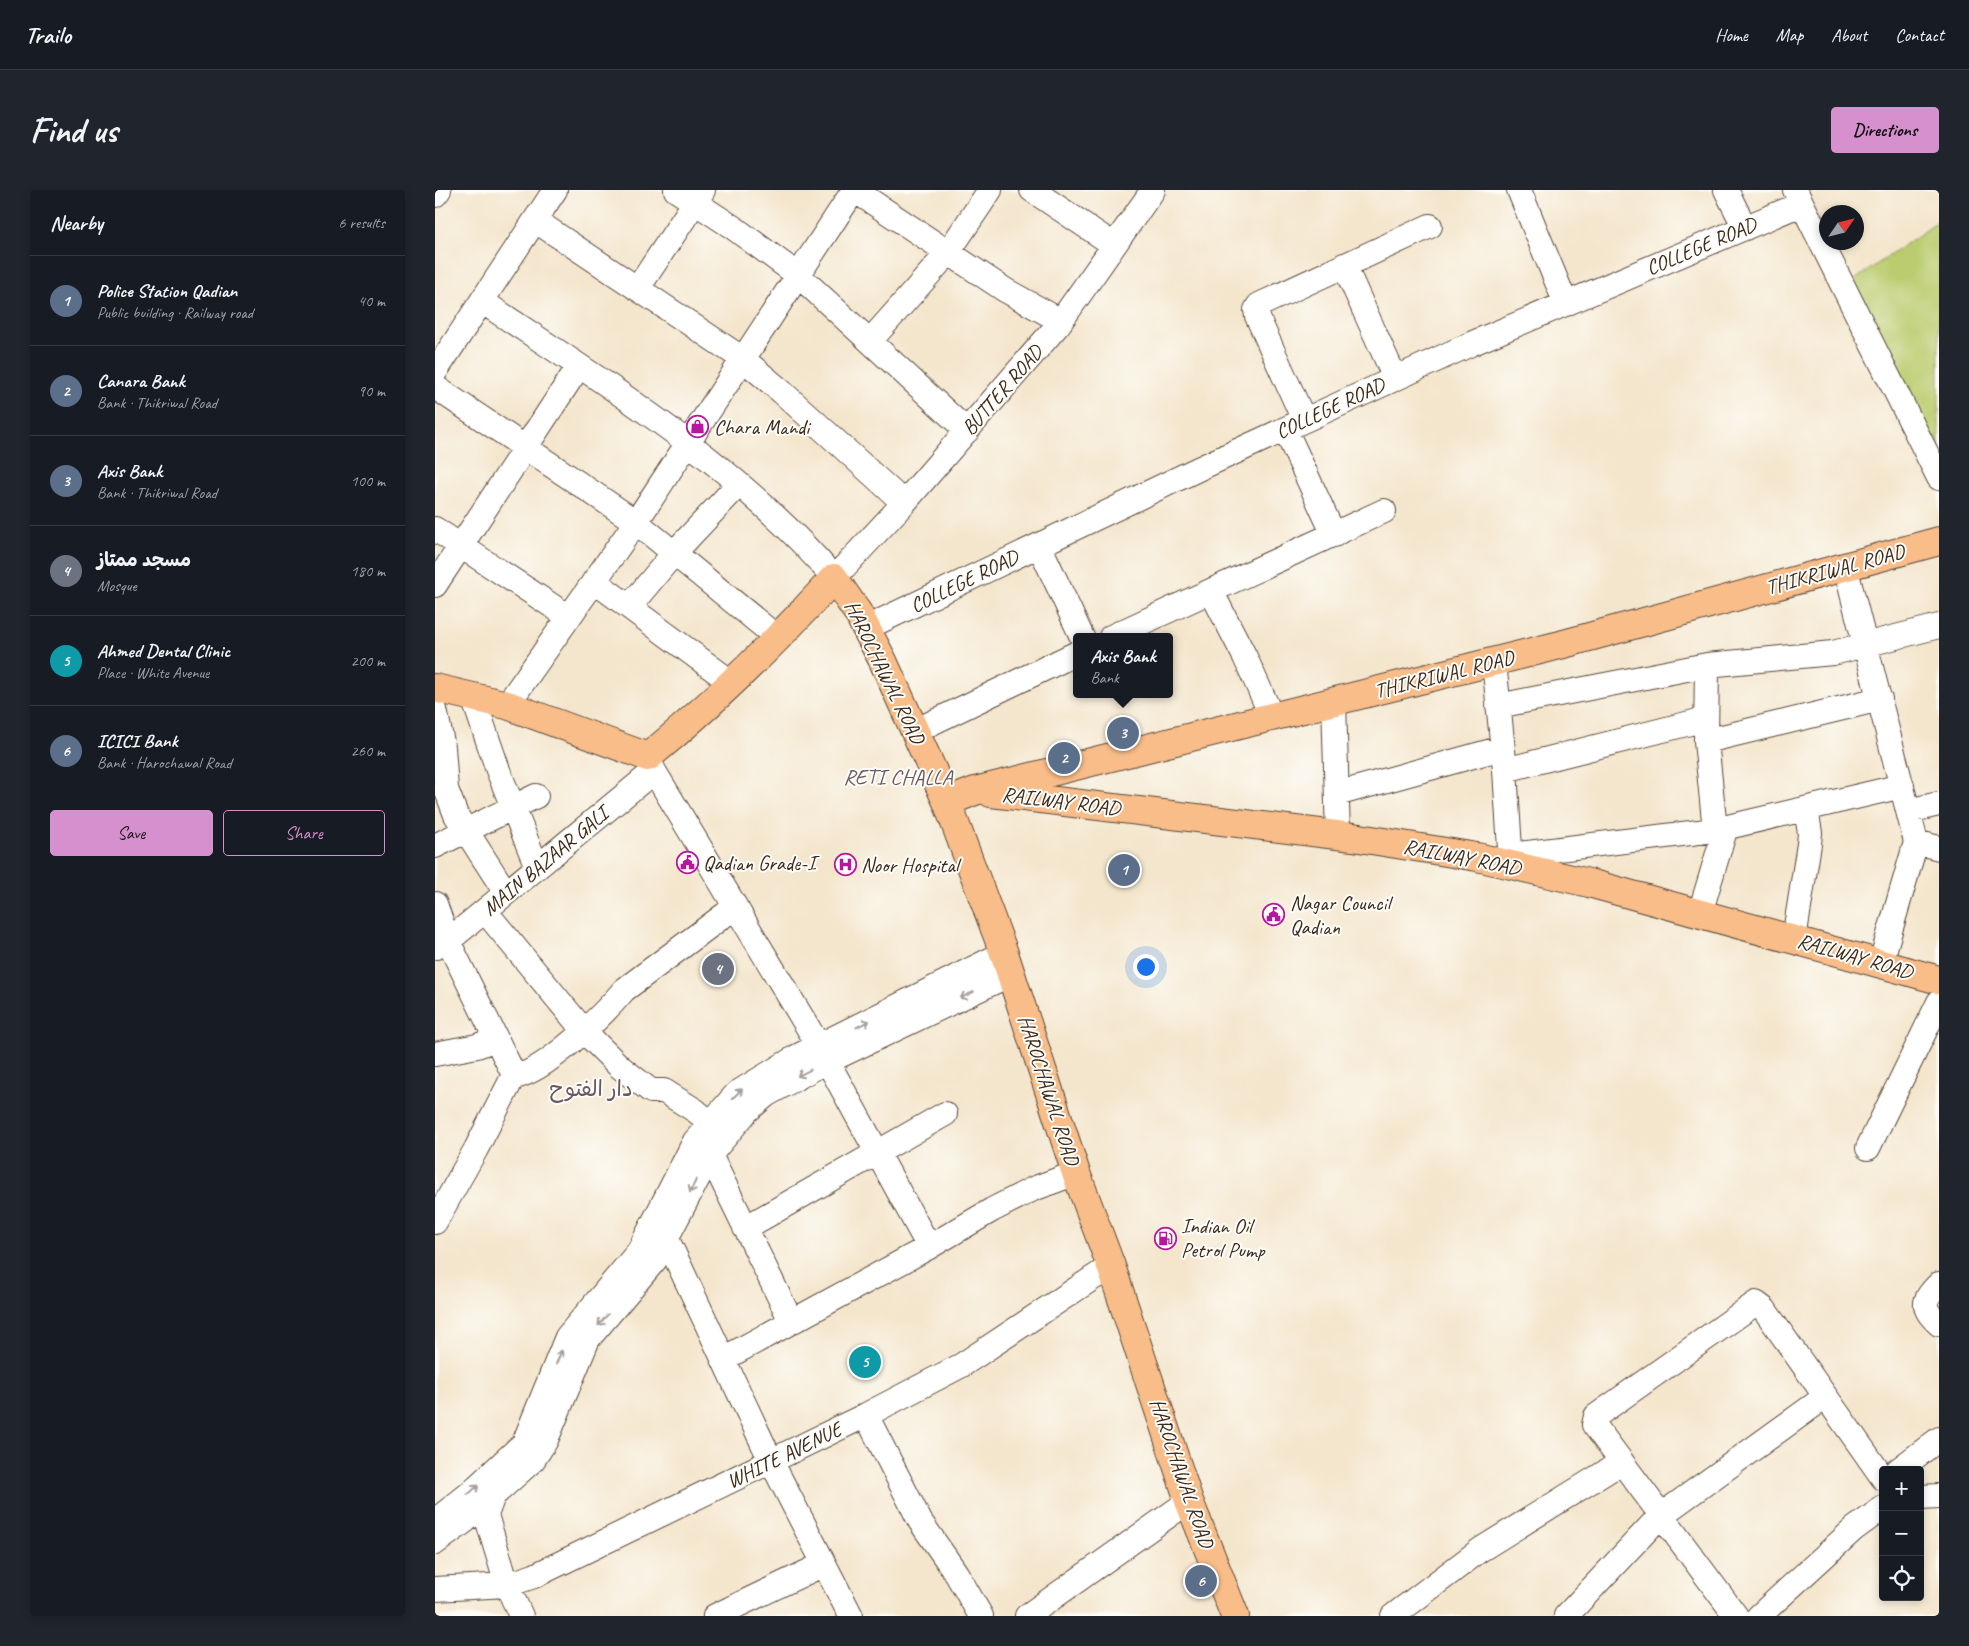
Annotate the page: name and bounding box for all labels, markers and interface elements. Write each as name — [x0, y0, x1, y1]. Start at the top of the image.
text: Trailo — [25, 20, 71, 50]
text: Home — [1715, 24, 1748, 46]
text: Map — [1776, 24, 1803, 46]
text: About — [1831, 24, 1867, 46]
text: Contact — [1895, 24, 1944, 46]
button: Directions — [1831, 107, 1939, 153]
text: Find us — [30, 108, 117, 153]
north arrow — [1819, 205, 1864, 250]
text: Nearby — [50, 210, 103, 236]
street label: COLLEGE ROAD — [1642, 210, 1762, 281]
text: 6 results — [338, 213, 385, 233]
text: Police Station Qadian — [97, 279, 237, 303]
text: 1 — [62, 291, 70, 311]
text: 40 m — [358, 291, 385, 311]
text: Public building · Railway road — [97, 303, 253, 323]
street label: BUTTER ROAD — [956, 338, 1049, 440]
text: Canara Bank — [97, 369, 185, 393]
street label: COLLEGE ROAD — [1271, 371, 1390, 445]
text: 2 — [62, 381, 70, 401]
text: 90 m — [358, 381, 385, 401]
text: Bank · Thikriwal Road — [97, 393, 217, 413]
place label: Chara Mandi — [714, 414, 812, 440]
shop icon: Chara Mandi — [686, 415, 710, 439]
text: Axis Bank — [97, 459, 162, 483]
text: 3 — [62, 471, 70, 491]
text: 100 m — [351, 471, 385, 491]
text: Bank · Thikriwal Road — [97, 483, 217, 503]
street label: THIKRIWAL ROAD — [1763, 537, 1909, 600]
street label: COLLEGE ROAD — [906, 543, 1024, 618]
text: مسجد ممتاز — [97, 548, 191, 572]
text: 4 — [62, 561, 70, 581]
text: 180 m — [351, 561, 385, 581]
text: Mosque — [97, 576, 137, 596]
street label: HAROCHAWAL ROAD — [839, 596, 932, 750]
popup — [1073, 633, 1173, 698]
text: Ahmed Dental Clinic — [97, 639, 230, 663]
text: Axis Bank — [1090, 644, 1156, 668]
street label: THIKRIWAL ROAD — [1372, 644, 1518, 704]
text: 5 — [63, 651, 69, 671]
text: 200 m — [351, 651, 385, 671]
text: Place · White Avenue — [97, 663, 209, 683]
text: Bank — [1090, 668, 1119, 688]
pin: 3 — [1107, 714, 1139, 752]
text: ICICI Bank — [97, 729, 178, 753]
pin: 2 — [1048, 739, 1080, 777]
text: 6 — [62, 741, 70, 761]
text: 260 m — [351, 741, 385, 761]
text: Bank · Harochawal Road — [97, 753, 232, 773]
district label: RETI CHALLA — [843, 763, 954, 791]
street label: RAILWAY ROAD — [1001, 781, 1123, 821]
street label: MAIN BAZAAR GALI — [477, 798, 617, 921]
button: Save — [50, 810, 213, 856]
button: Share — [223, 810, 385, 856]
street label: RAILWAY ROAD — [1401, 833, 1524, 881]
place label: Qadian Grade-I — [703, 850, 820, 876]
public building icon: Qadian Grade-I — [675, 851, 699, 875]
pin: 1 — [1108, 851, 1140, 889]
place label: Noor Hospital — [861, 852, 962, 878]
hospital icon: Noor Hospital — [833, 853, 857, 877]
place label: Nagar Council Qadian — [1290, 890, 1393, 940]
public building icon: Nagar Council Qadian — [1262, 903, 1286, 927]
street label: RAILWAY ROAD — [1794, 927, 1917, 985]
pin: 4 — [702, 950, 734, 988]
your location — [1133, 954, 1159, 980]
one-way arrow — [960, 990, 975, 1000]
street label: HAROCHAWAL ROAD — [1012, 1011, 1086, 1170]
one-way arrow — [855, 1019, 870, 1028]
one-way arrow — [797, 1068, 812, 1078]
district label: دار الفتوح — [549, 1075, 633, 1103]
one-way arrow — [730, 1088, 743, 1100]
one-way arrow — [688, 1179, 698, 1194]
place label: Indian Oil Petrol Pump — [1181, 1213, 1266, 1263]
fuel station icon: Indian Oil Petrol Pump — [1153, 1226, 1177, 1250]
one-way arrow — [598, 1314, 609, 1327]
pin: 5 — [849, 1343, 881, 1381]
one-way arrow — [554, 1350, 564, 1365]
street label: HAROCHAWAL ROAD — [1144, 1395, 1220, 1553]
street label: WHITE AVENUE — [722, 1415, 848, 1494]
map controls — [1879, 1466, 1924, 1601]
button: + — [1879, 1466, 1924, 1511]
one-way arrow — [466, 1484, 479, 1496]
button: − — [1879, 1511, 1924, 1556]
button: locate — [1879, 1556, 1924, 1601]
pin: 6 — [1185, 1562, 1217, 1600]

